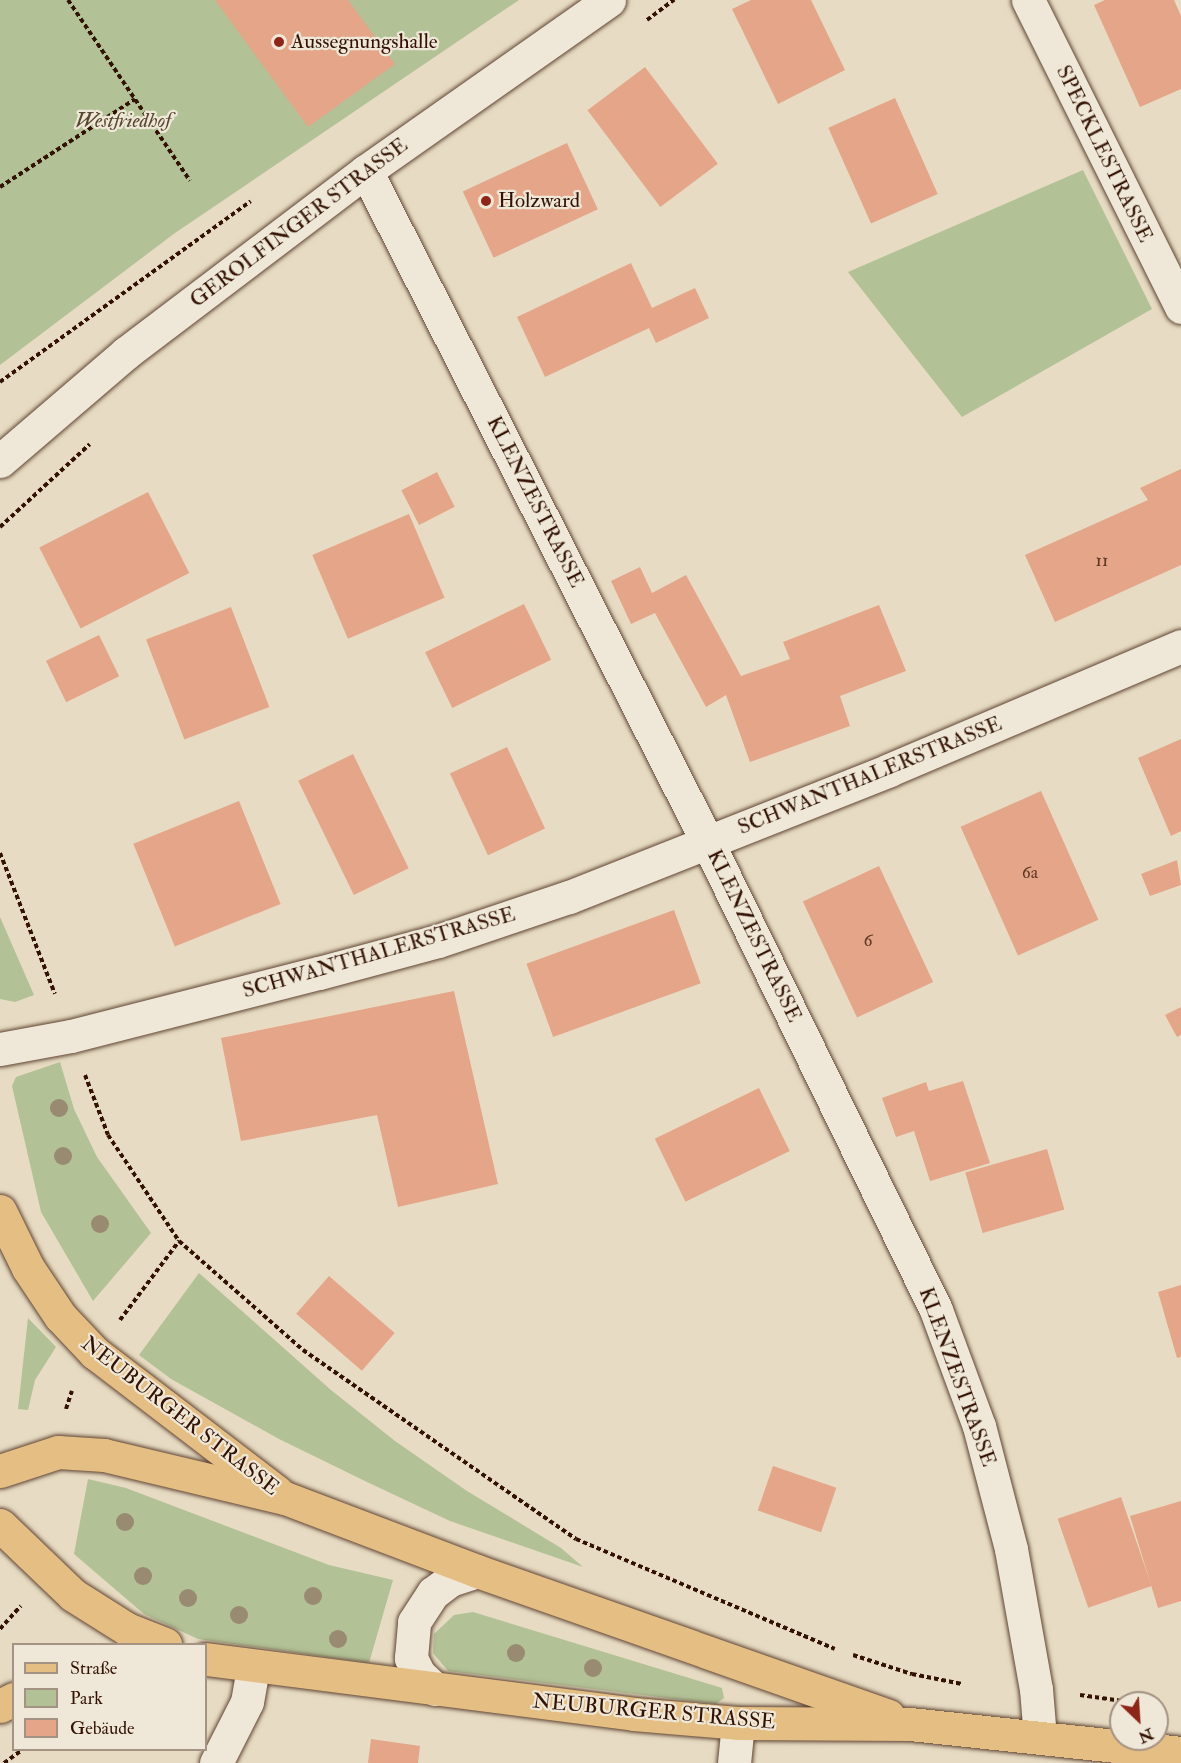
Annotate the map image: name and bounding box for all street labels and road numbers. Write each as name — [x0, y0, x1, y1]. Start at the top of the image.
street label: SPECKLESTRASSE — [1050, 61, 1158, 247]
street label: GEROLFINGER STRASSE — [185, 133, 413, 313]
street label: KLENZESTRASSE — [481, 412, 589, 592]
street label: SCHWANTHALERSTRASSE — [734, 711, 1006, 841]
street label: KLENZESTRASSE — [701, 846, 807, 1026]
street label: SCHWANTHALERSTRASSE — [240, 902, 518, 1004]
street label: KLENZESTRASSE — [913, 1284, 1001, 1470]
street label: NEUBURGER STRASSE — [76, 1331, 284, 1501]
street label: NEUBURGER STRASSE — [532, 1689, 776, 1735]

